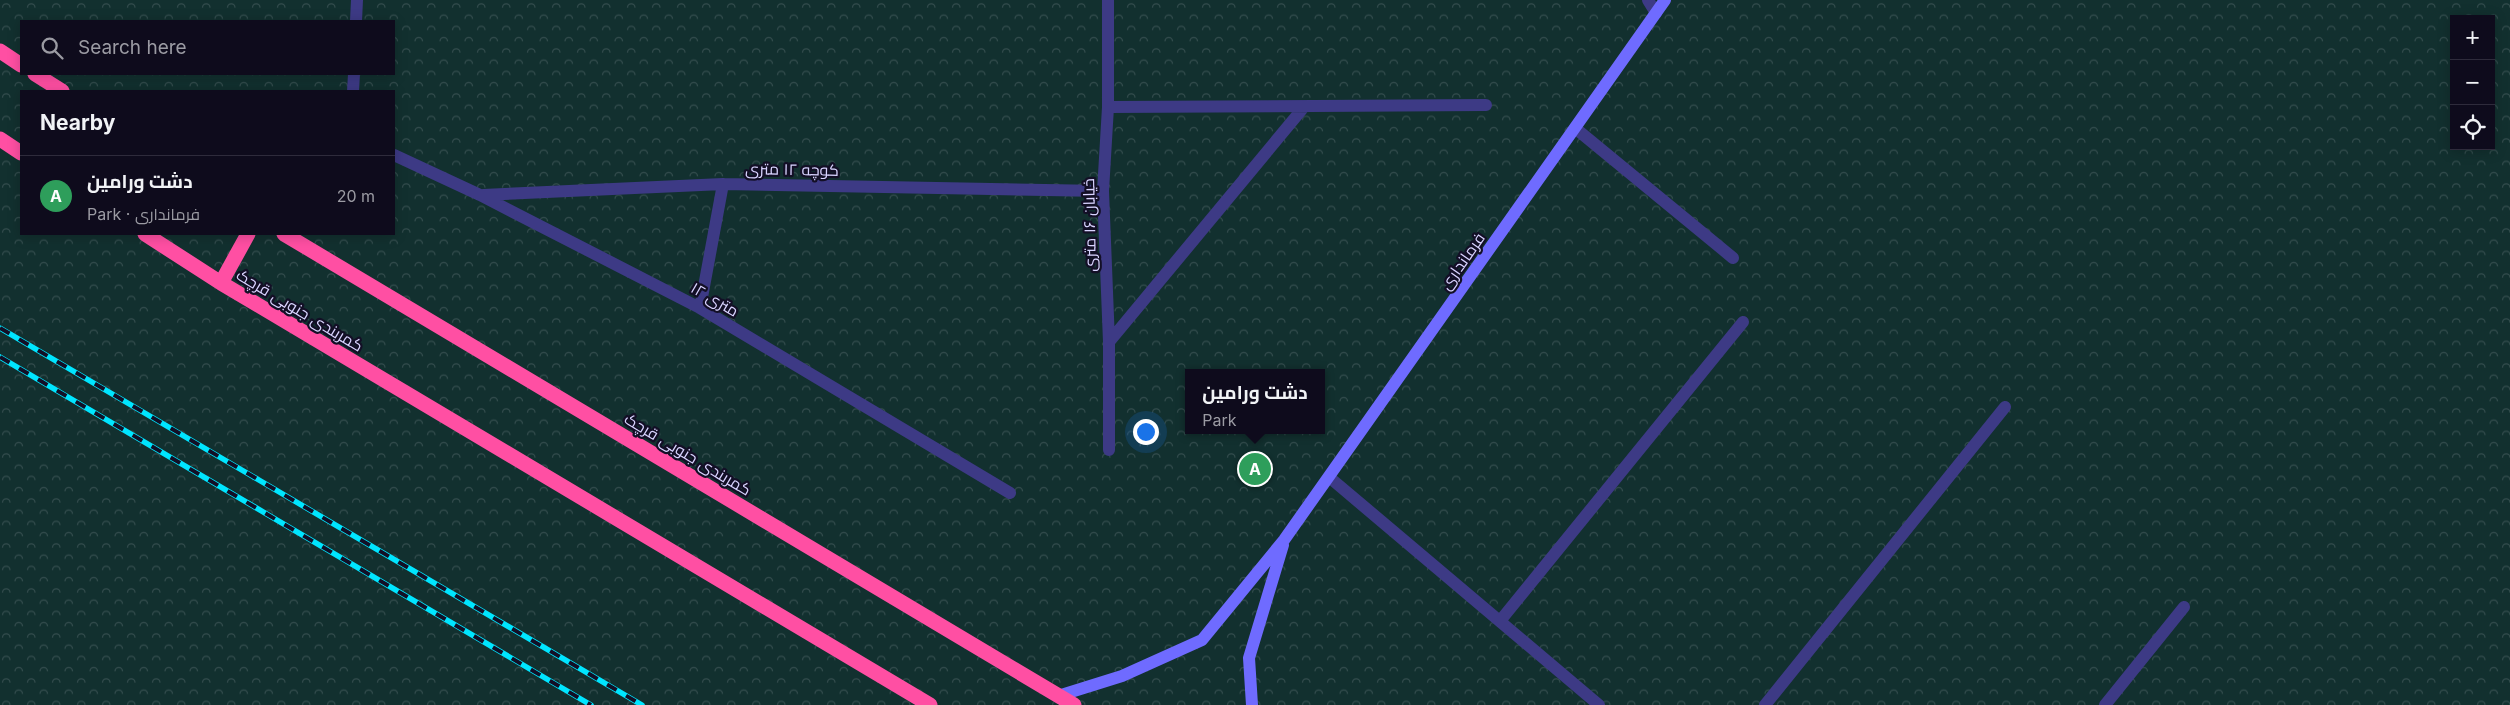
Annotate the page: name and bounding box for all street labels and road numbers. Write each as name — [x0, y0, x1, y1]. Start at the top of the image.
street label: کوچه ۱۲ متری — [745, 158, 839, 182]
street label: خیابان ۱۶ متری — [1078, 178, 1101, 272]
street label: فرمانداری — [1435, 229, 1490, 294]
street label: کمربندی جنوبی قرچک — [232, 264, 367, 357]
street label: ۱۲ متری — [687, 277, 743, 322]
street label: کمربندی جنوبی قرچک — [620, 408, 755, 501]

